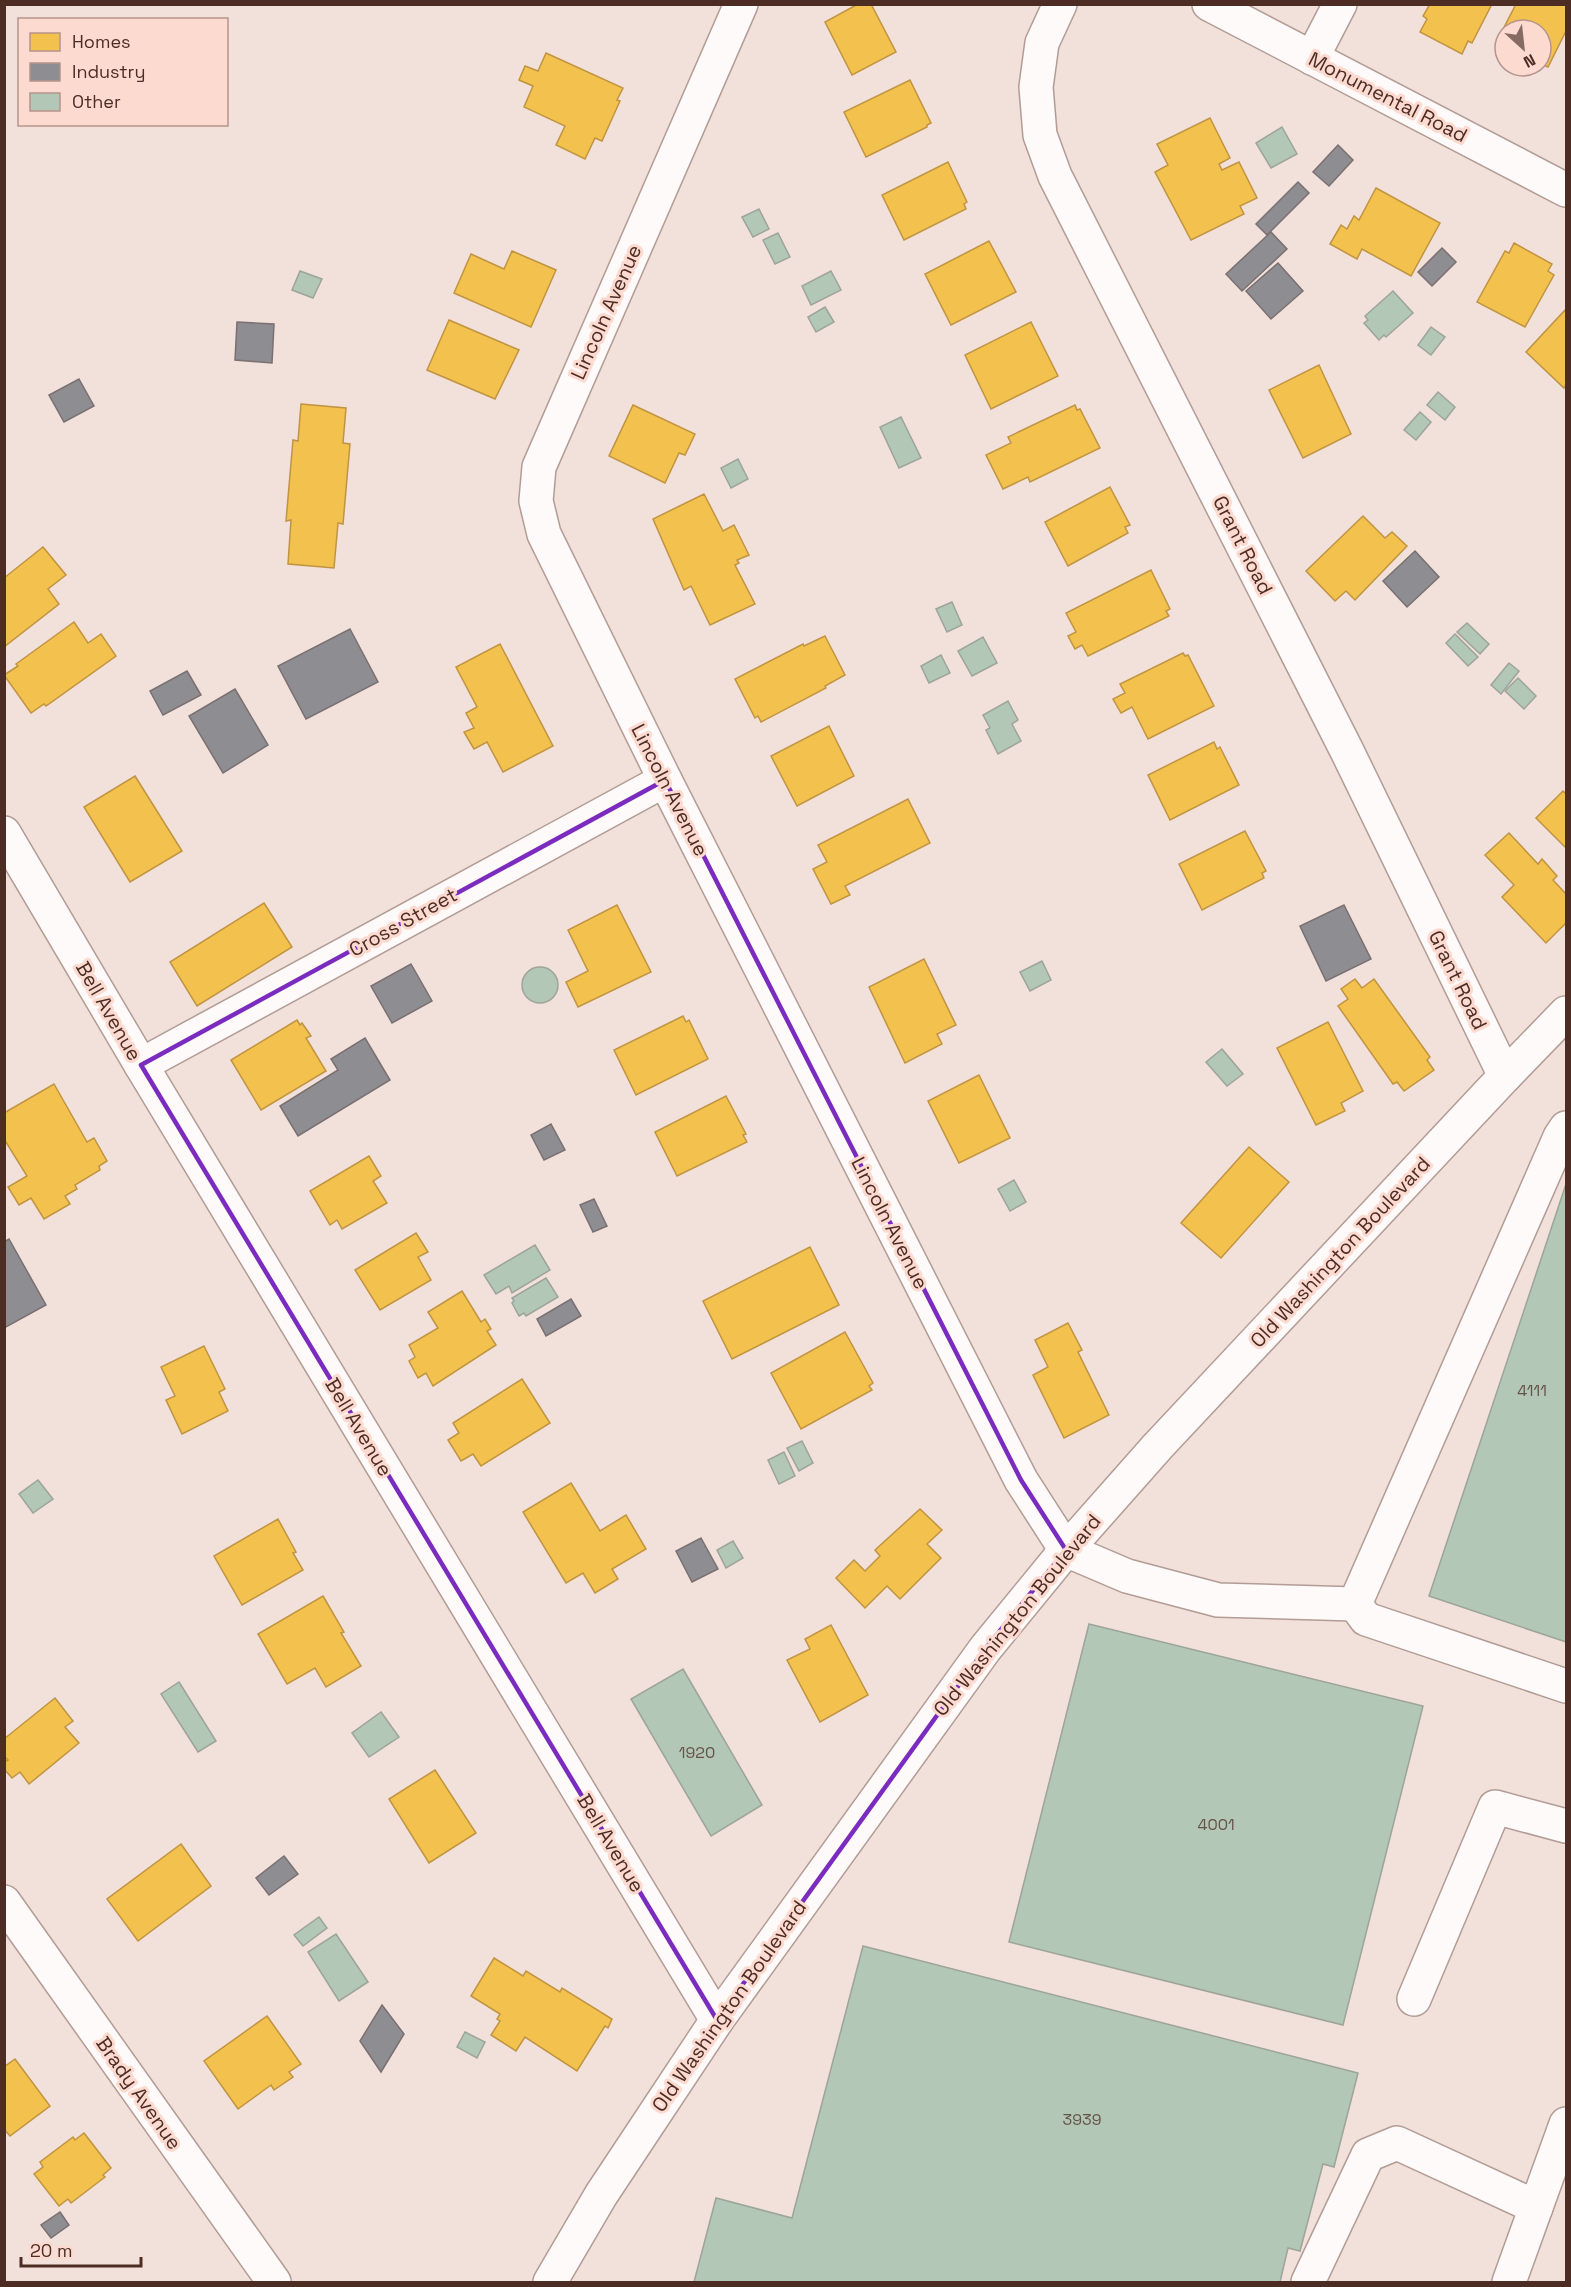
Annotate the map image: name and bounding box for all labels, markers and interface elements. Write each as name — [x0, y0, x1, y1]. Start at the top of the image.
legend — [18, 18, 228, 126]
north arrow — [1493, 18, 1553, 78]
text: Homes — [72, 30, 131, 53]
street label: Monumental Road — [1304, 46, 1472, 148]
text: N — [1520, 49, 1539, 73]
text: Industry — [72, 60, 145, 83]
text: Other — [72, 90, 121, 113]
street label: Lincoln Avenue — [565, 240, 647, 384]
street label: Grant Road — [1207, 491, 1279, 599]
street label: Lincoln Avenue — [625, 719, 715, 861]
street label: Cross Street — [344, 882, 462, 962]
street label: Grant Road — [1423, 926, 1493, 1034]
street label: Bell Avenue — [70, 957, 148, 1065]
street label: Old Washington Boulevard — [1244, 1151, 1436, 1353]
street label: Lincoln Avenue — [845, 1152, 935, 1294]
street label: Bell Avenue — [319, 1373, 399, 1481]
house number: 4111 — [1517, 1380, 1547, 1401]
street label: Old Washington Boulevard — [927, 1509, 1107, 1721]
house number: 1920 — [679, 1742, 715, 1763]
street label: Bell Avenue — [571, 1789, 651, 1897]
house number: 4001 — [1197, 1814, 1235, 1835]
street label: Old Washington Boulevard — [646, 1895, 812, 2117]
street label: Brady Avenue — [90, 2031, 188, 2155]
house number: 3939 — [1063, 2109, 1101, 2130]
scale bar — [21, 2230, 141, 2268]
text: 20 m — [30, 2239, 73, 2262]

